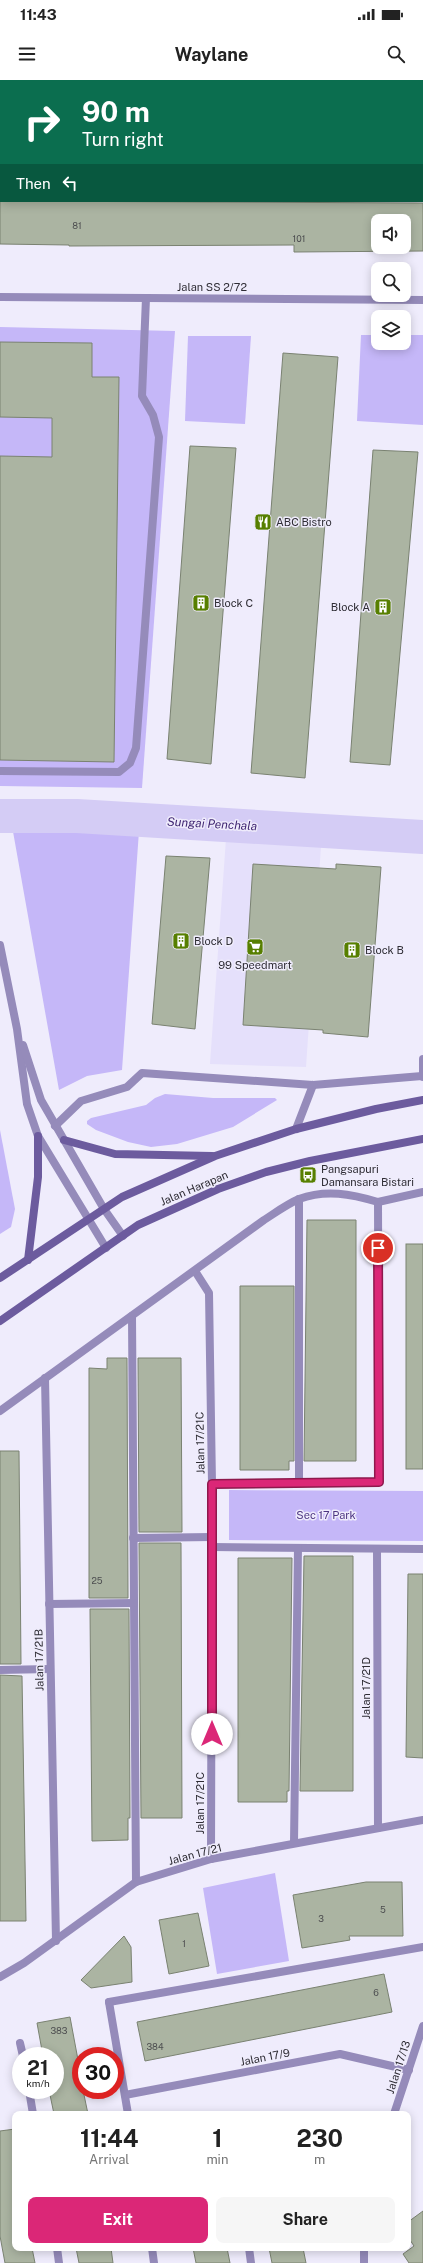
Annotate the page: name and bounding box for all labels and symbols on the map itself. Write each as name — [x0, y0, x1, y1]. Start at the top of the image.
house number: 81 — [72, 220, 82, 231]
house number: 101 — [293, 233, 305, 244]
street label: Jalan SS 2/72 — [177, 281, 247, 293]
restaurant icon: ABC Bistro — [253, 512, 273, 532]
place label: ABC Bistro — [276, 516, 332, 528]
building icon: Block C — [191, 593, 211, 613]
place label: Block C — [214, 597, 253, 609]
building icon: Block A — [373, 597, 393, 617]
place label: Block A — [331, 601, 370, 613]
water label: Sungai Penchala — [167, 815, 257, 833]
building icon: Block D — [171, 931, 191, 951]
place label: Block D — [194, 935, 233, 947]
supermarket icon: 99 Speedmart — [245, 937, 265, 957]
building icon: Block B — [342, 940, 362, 960]
place label: Block B — [365, 944, 404, 956]
place label: 99 Speedmart — [218, 959, 292, 971]
place label: Pangsapuri Damansara Bistari — [321, 1163, 414, 1188]
bus stop icon: Pangsapuri Damansara Bistari — [298, 1165, 318, 1185]
street label: Jalan Harapan — [158, 1168, 230, 1208]
pin — [361, 1231, 395, 1265]
street label: Jalan 17/21C — [193, 1412, 207, 1474]
park label: Sec 17 Park — [296, 1509, 356, 1521]
house number: 25 — [91, 1575, 103, 1586]
street label: Jalan 17/21B — [32, 1629, 46, 1691]
street label: Jalan 17/21D — [360, 1656, 372, 1719]
position arrow — [191, 1713, 233, 1755]
street label: Jalan 17/21C — [194, 1772, 206, 1834]
street label: Jalan 17/21 — [167, 1841, 223, 1867]
house number: 5 — [380, 1904, 386, 1915]
house number: 3 — [318, 1913, 324, 1924]
house number: 1 — [182, 1938, 186, 1949]
house number: 6 — [373, 1987, 379, 1998]
house number: 383 — [50, 2025, 68, 2036]
street label: Jalan 17/13 — [384, 2039, 412, 2095]
house number: 384 — [146, 2041, 164, 2052]
street label: Jalan 17/9 — [239, 2046, 291, 2068]
speed limit sign: 30 — [72, 2047, 124, 2099]

